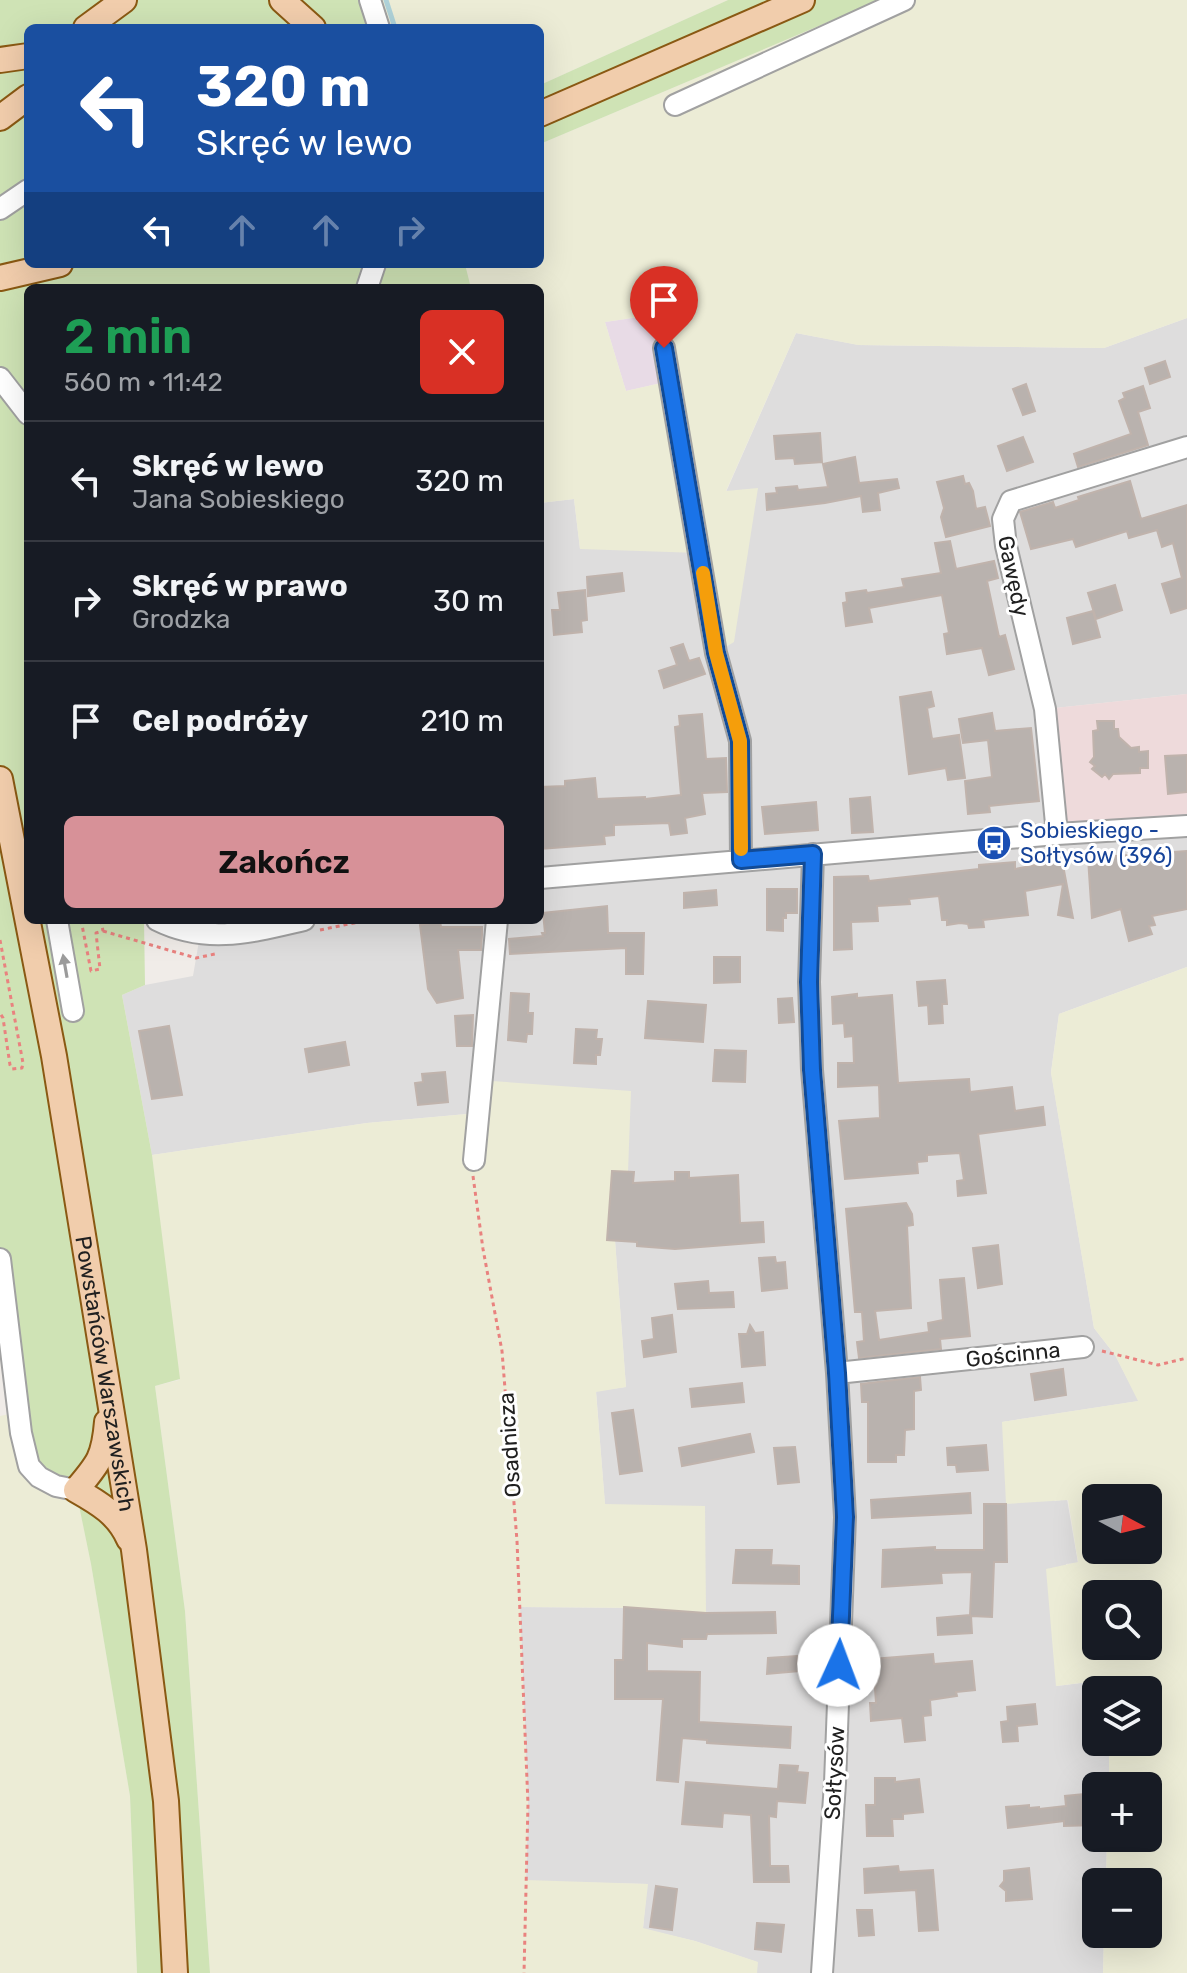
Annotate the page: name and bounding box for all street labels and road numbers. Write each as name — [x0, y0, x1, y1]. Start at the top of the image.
street label: Gawędy — [992, 533, 1035, 619]
street label: Powstańców Warszawskich — [69, 1234, 141, 1513]
street label: Gościnna — [964, 1336, 1062, 1373]
street label: Osadnicza — [492, 1391, 527, 1499]
street label: Sołtysów — [819, 1725, 850, 1821]

